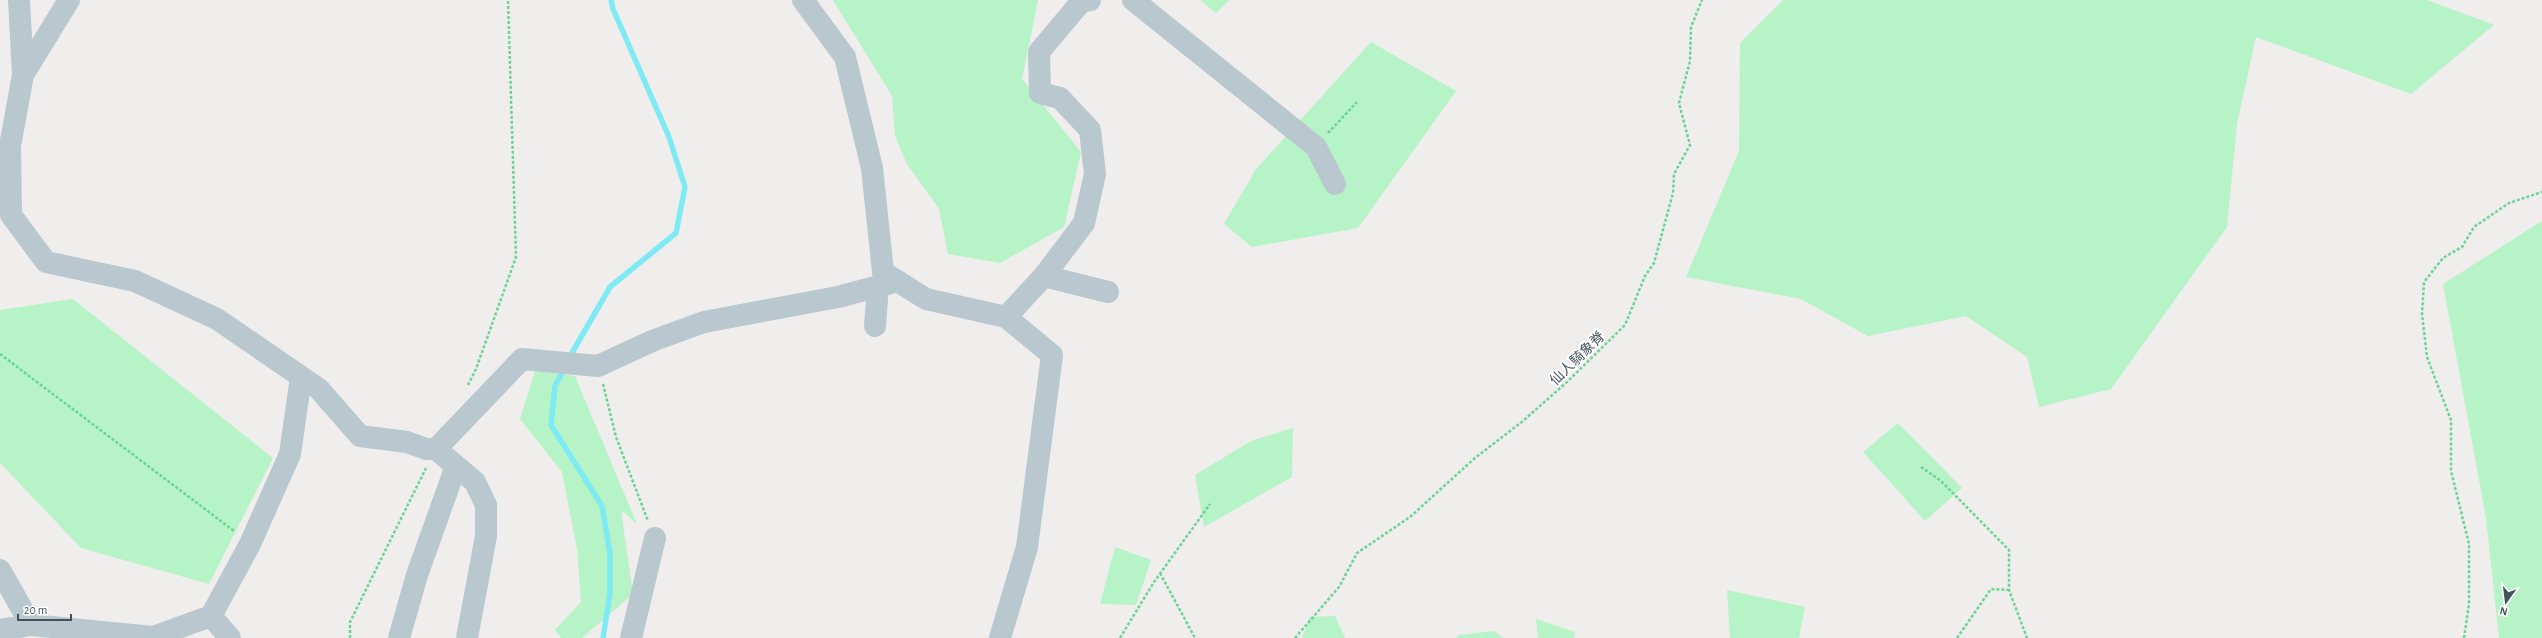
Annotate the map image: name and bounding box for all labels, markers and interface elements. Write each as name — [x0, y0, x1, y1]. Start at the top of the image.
street label: 仙人騎象脊 — [1546, 328, 1608, 388]
north arrow — [2486, 582, 2526, 622]
scale bar — [18, 596, 71, 622]
text: 20 m — [24, 604, 47, 616]
text: N — [2499, 605, 2509, 617]

